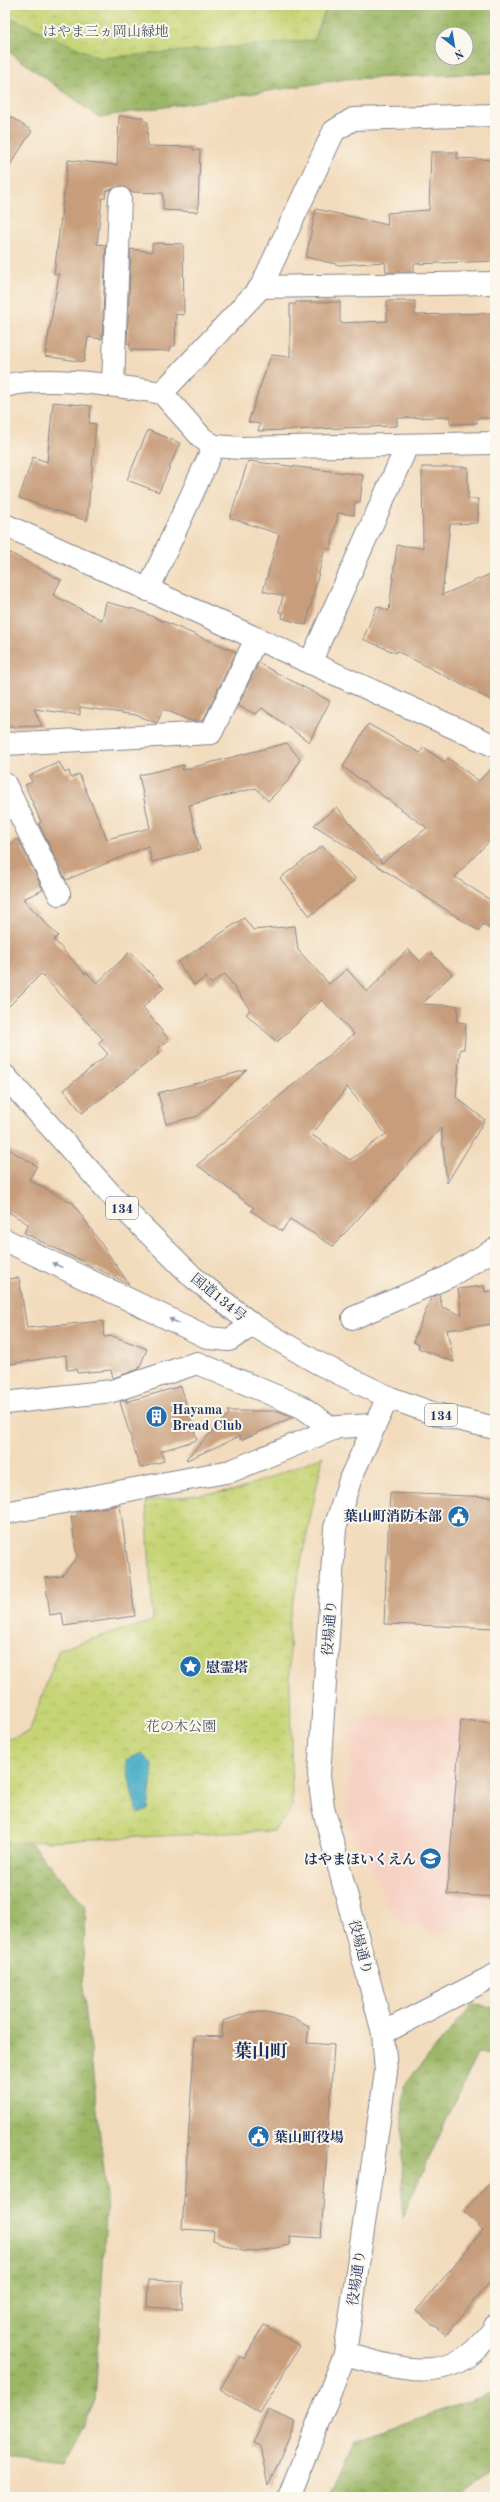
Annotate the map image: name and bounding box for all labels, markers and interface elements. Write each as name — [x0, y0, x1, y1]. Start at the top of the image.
park label: はやま三ヵ岡山緑地 — [43, 24, 169, 39]
north arrow — [434, 26, 474, 66]
text: N — [451, 46, 465, 60]
road number: 134 — [106, 1197, 138, 1219]
one-way arrow — [51, 1262, 63, 1268]
street label: 国道134号 — [188, 1271, 249, 1324]
one-way arrow — [168, 1318, 180, 1325]
place label: Hayama Bread Club — [172, 1403, 242, 1433]
building icon: Hayama Bread Club — [144, 1404, 170, 1430]
road number: 134 — [425, 1404, 457, 1426]
public building icon: 葉山町消防本部 — [445, 1503, 471, 1529]
place label: 葉山町消防本部 — [344, 1509, 442, 1524]
street label: 役場通り — [320, 1600, 339, 1656]
place icon: 慰霊塔 — [177, 1654, 203, 1680]
place label: 慰霊塔 — [206, 1660, 248, 1675]
park label: 花の木公園 — [146, 1719, 216, 1734]
school or university icon: はやまほいくえん — [418, 1846, 444, 1872]
place label: はやまほいくえん — [304, 1852, 416, 1867]
street label: 役場通り — [346, 1918, 375, 1976]
district label: 葉山町 — [234, 2041, 288, 2061]
public building icon: 葉山町役場 — [245, 2124, 271, 2150]
place label: 葉山町役場 — [274, 2130, 344, 2145]
street label: 役場通り — [345, 2249, 368, 2307]

